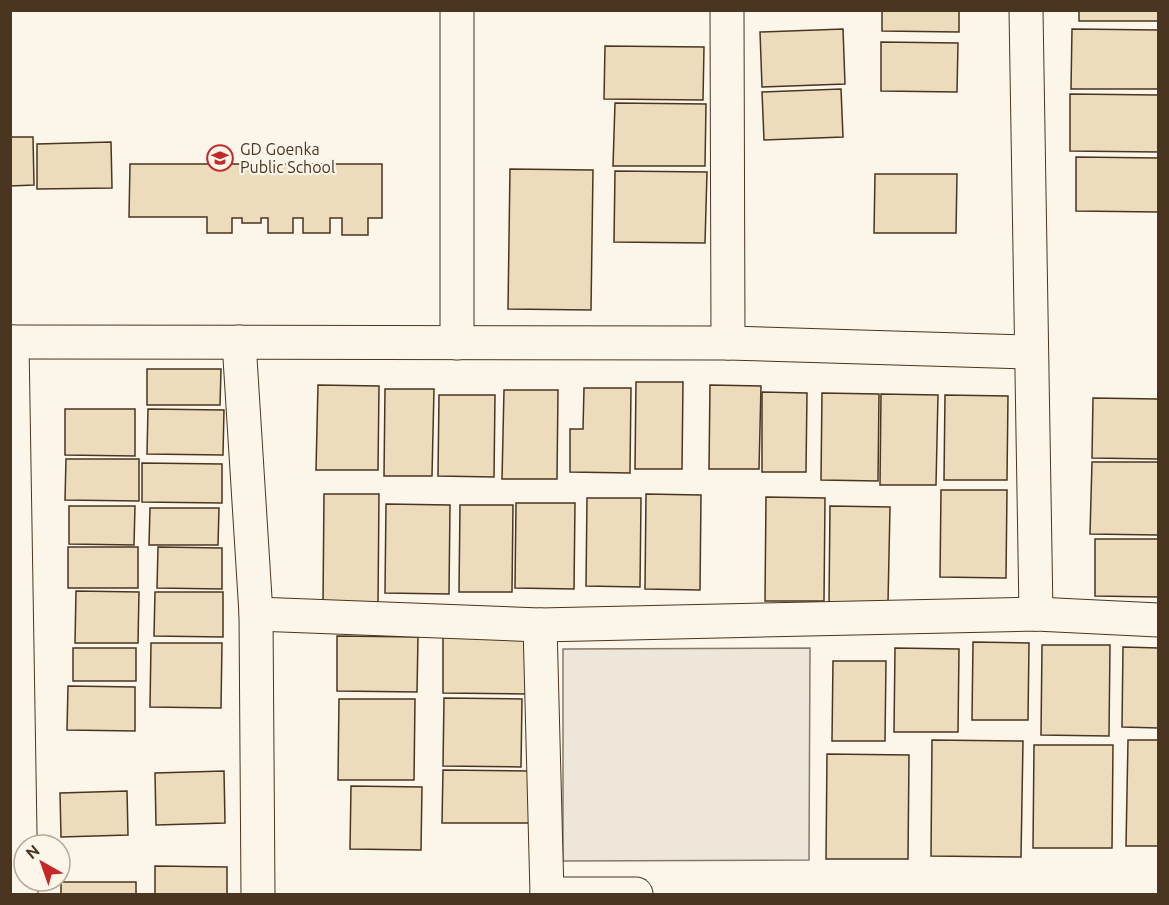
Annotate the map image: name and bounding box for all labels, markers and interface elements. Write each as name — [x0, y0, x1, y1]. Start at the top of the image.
place label: GD Goenka Public School — [240, 140, 335, 176]
school or university icon: GD Goenka Public School — [205, 143, 235, 173]
north arrow — [12, 833, 72, 893]
text: N — [22, 841, 43, 862]

